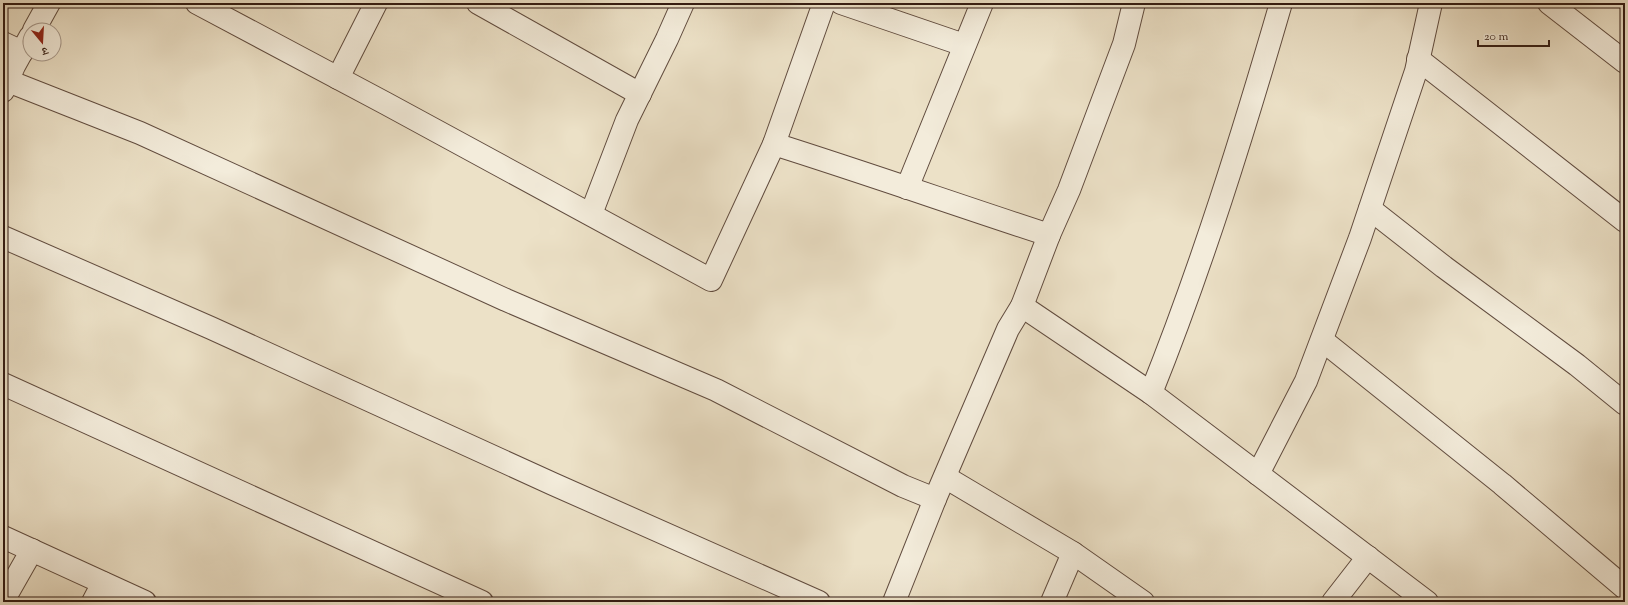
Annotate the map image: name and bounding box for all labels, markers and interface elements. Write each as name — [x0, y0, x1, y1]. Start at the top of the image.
north arrow — [22, 22, 62, 62]
scale bar — [1478, 22, 1549, 48]
text: 20 m — [1484, 28, 1509, 46]
text: उ — [38, 42, 51, 59]

